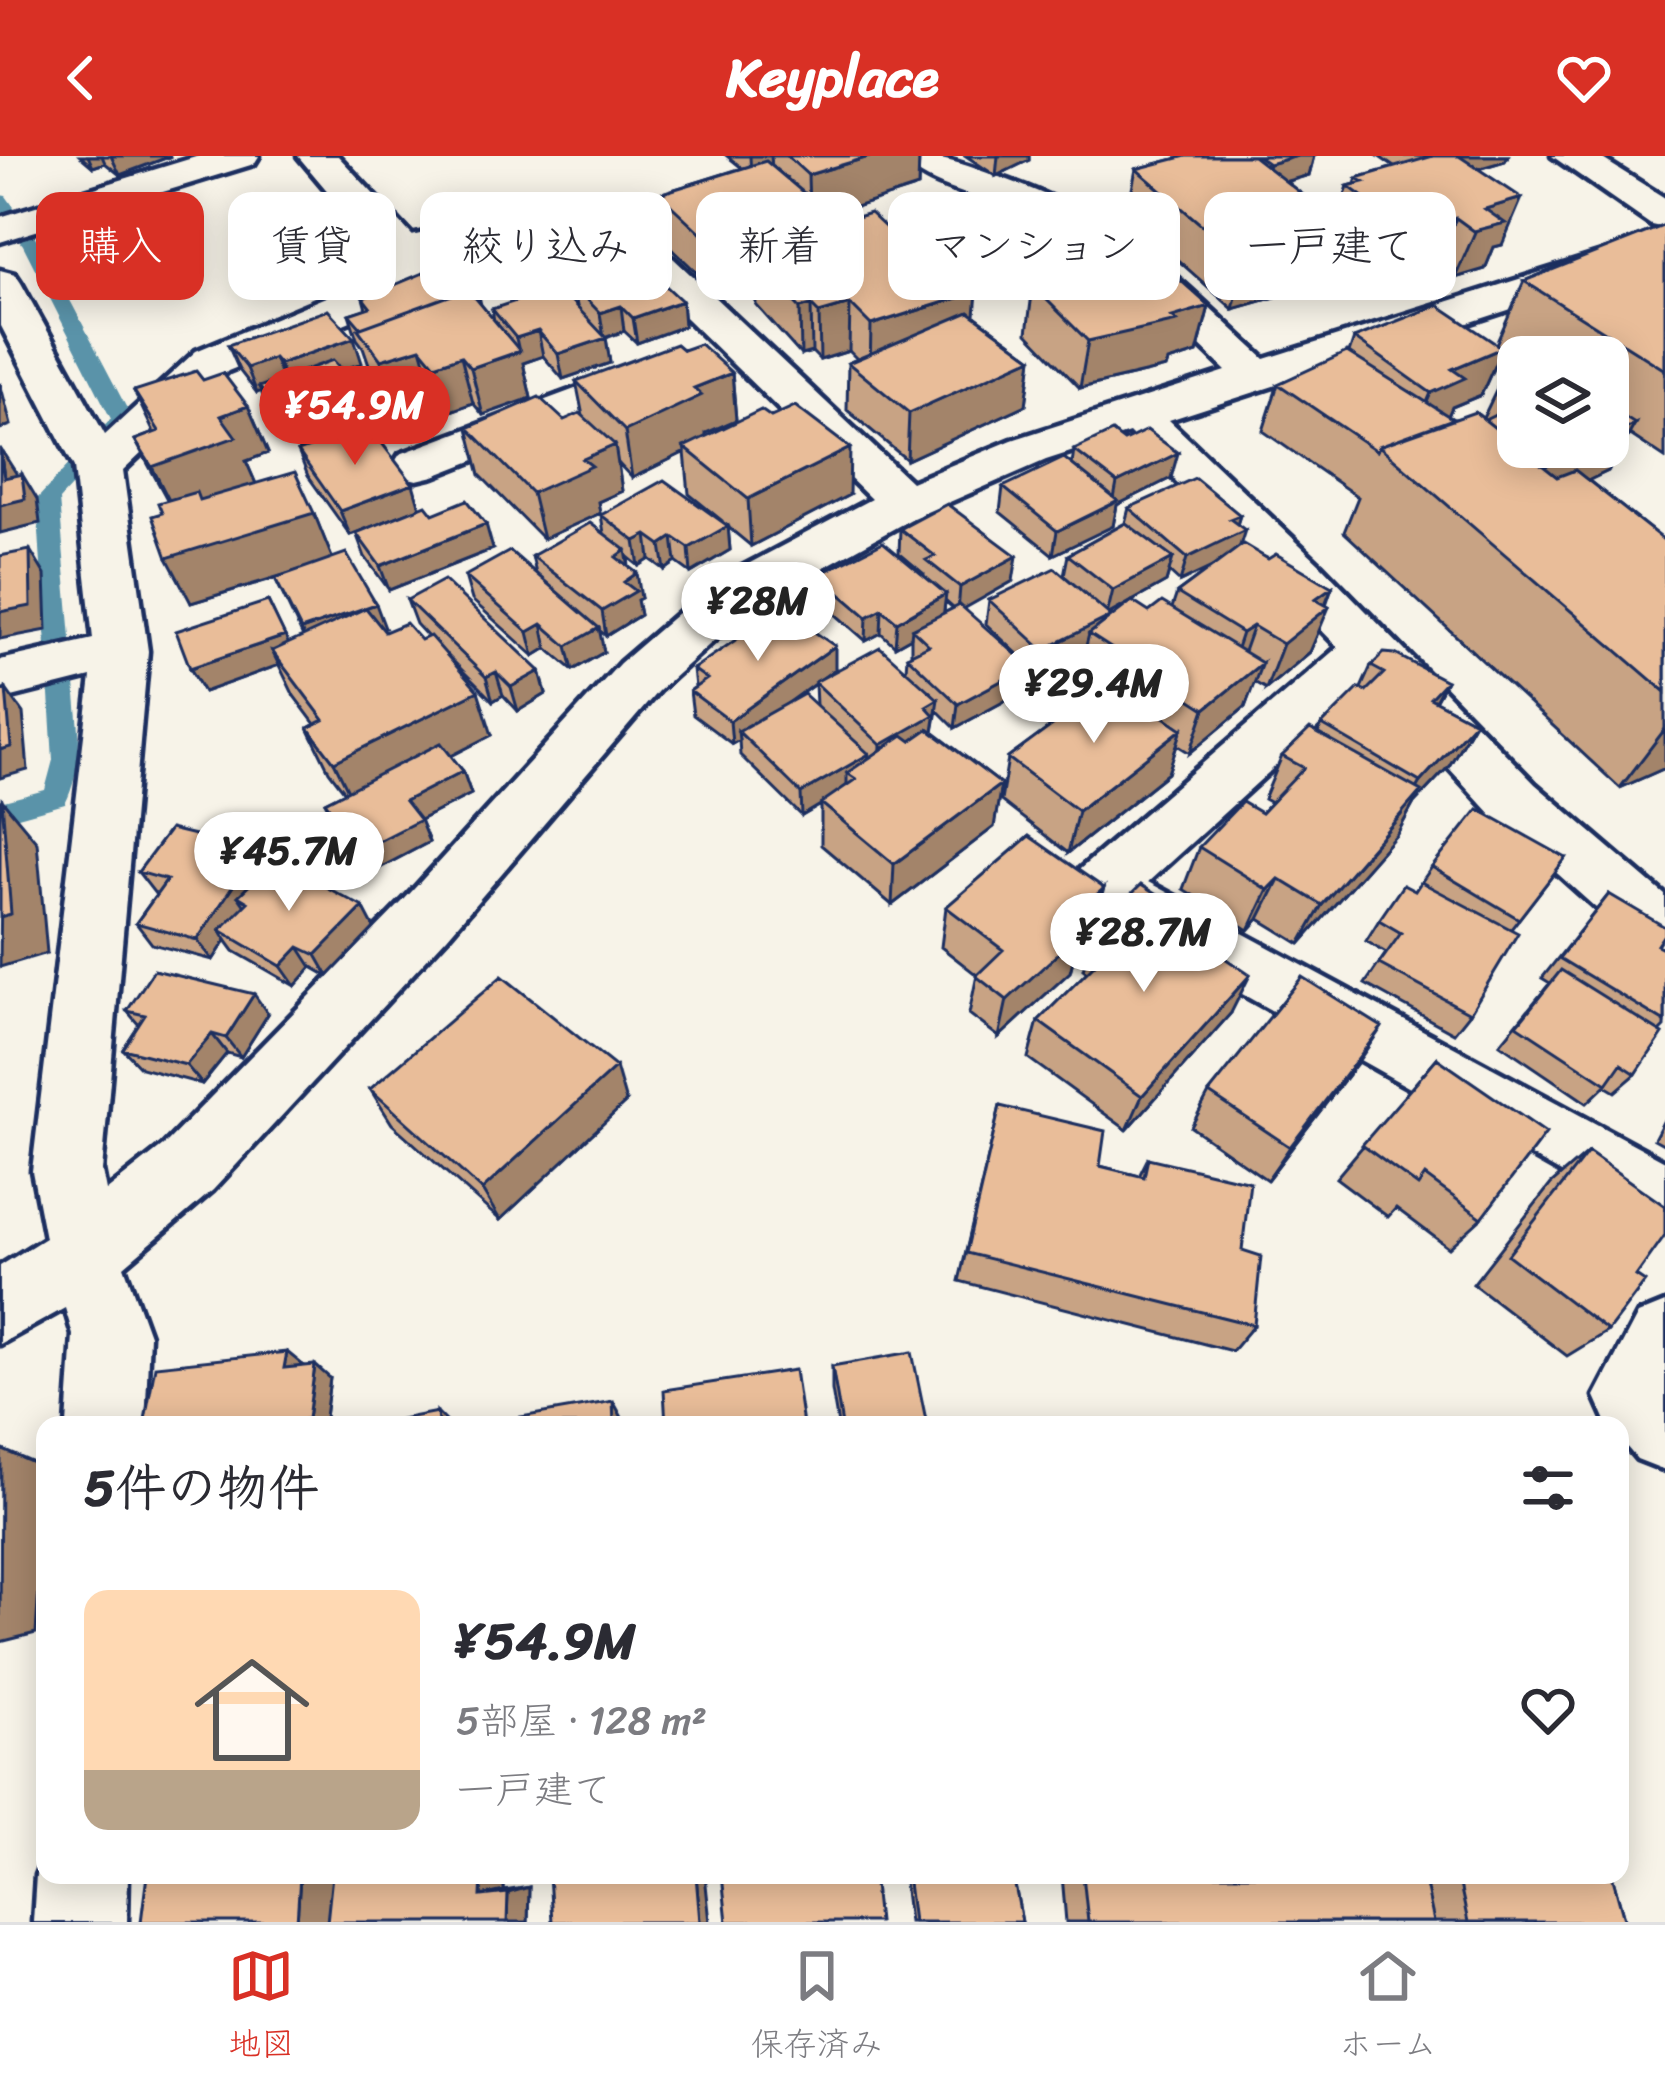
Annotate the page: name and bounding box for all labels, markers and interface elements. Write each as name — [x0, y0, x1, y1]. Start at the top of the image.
text: Keyplace — [726, 30, 939, 126]
icon: back — [48, 45, 114, 111]
icon: heart — [1551, 45, 1617, 111]
chip: 購入 — [36, 192, 204, 300]
chip: 賃貸 — [228, 192, 396, 300]
chip: 絞り込み — [420, 192, 672, 300]
chip: 新着 — [696, 192, 864, 300]
chip: マンション — [888, 192, 1180, 300]
chip: 一戸建て — [1204, 192, 1456, 300]
map controls — [1497, 336, 1629, 468]
button: layers — [1497, 336, 1629, 468]
pin: ¥54.9M — [257, 366, 453, 468]
text: ¥54.9M — [286, 370, 424, 439]
pin: ¥28M — [687, 562, 829, 664]
text: ¥28M — [708, 566, 808, 635]
pin: ¥29.4M — [996, 644, 1192, 746]
text: ¥29.4M — [1026, 648, 1162, 717]
pin: ¥45.7M — [191, 812, 387, 914]
text: ¥45.7M — [221, 816, 357, 885]
pin: ¥28.7M — [1046, 893, 1242, 995]
text: ¥28.7M — [1077, 897, 1211, 966]
text: 5件の物件 — [84, 1443, 319, 1533]
icon: filters — [1515, 1455, 1581, 1521]
text: ¥54.9M — [456, 1596, 636, 1686]
icon: home — [180, 1638, 324, 1782]
icon: heart — [1515, 1677, 1581, 1743]
text: 5部屋 · 128 m² — [456, 1686, 707, 1755]
text: 一戸建て — [456, 1755, 612, 1824]
tab: 地図 — [228, 1943, 294, 2073]
tab: 保存済み — [751, 1943, 883, 2073]
tab: ホーム — [1339, 1943, 1437, 2073]

